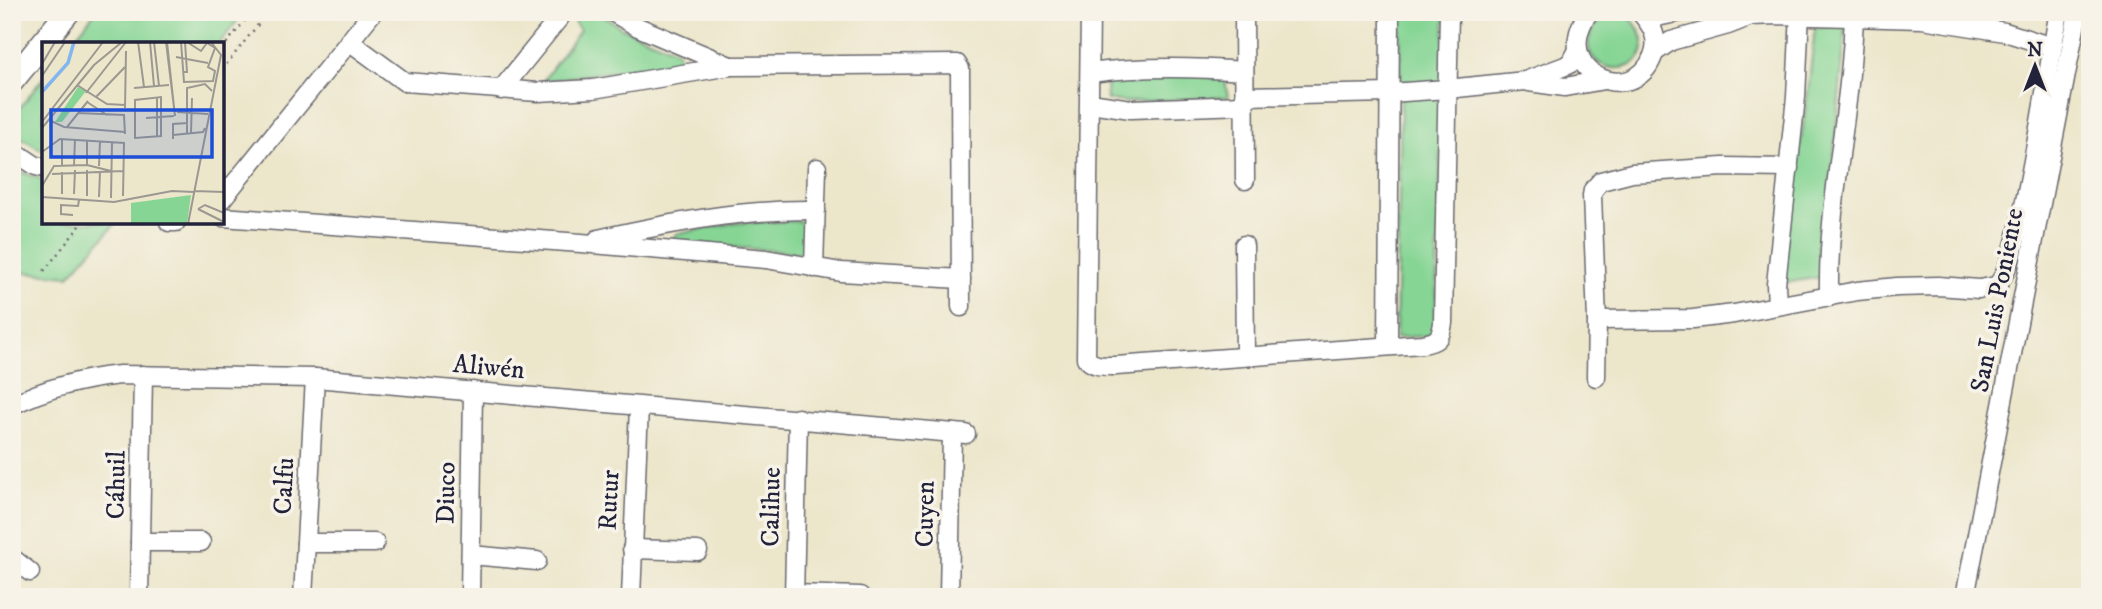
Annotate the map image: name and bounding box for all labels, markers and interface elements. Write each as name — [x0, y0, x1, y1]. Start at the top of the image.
north arrow — [2000, 32, 2070, 102]
text: N — [2027, 39, 2043, 62]
inset map — [42, 42, 224, 224]
street label: San Luis Poniente — [1963, 205, 2032, 395]
street label: Aliwén — [452, 348, 527, 387]
street label: Cáhuil — [99, 450, 134, 520]
street label: Calfu — [267, 457, 302, 515]
street label: Diuco — [429, 462, 464, 525]
street label: Calihue — [754, 467, 789, 547]
street label: Rutur — [591, 469, 628, 531]
street label: Cuyen — [908, 480, 943, 548]

